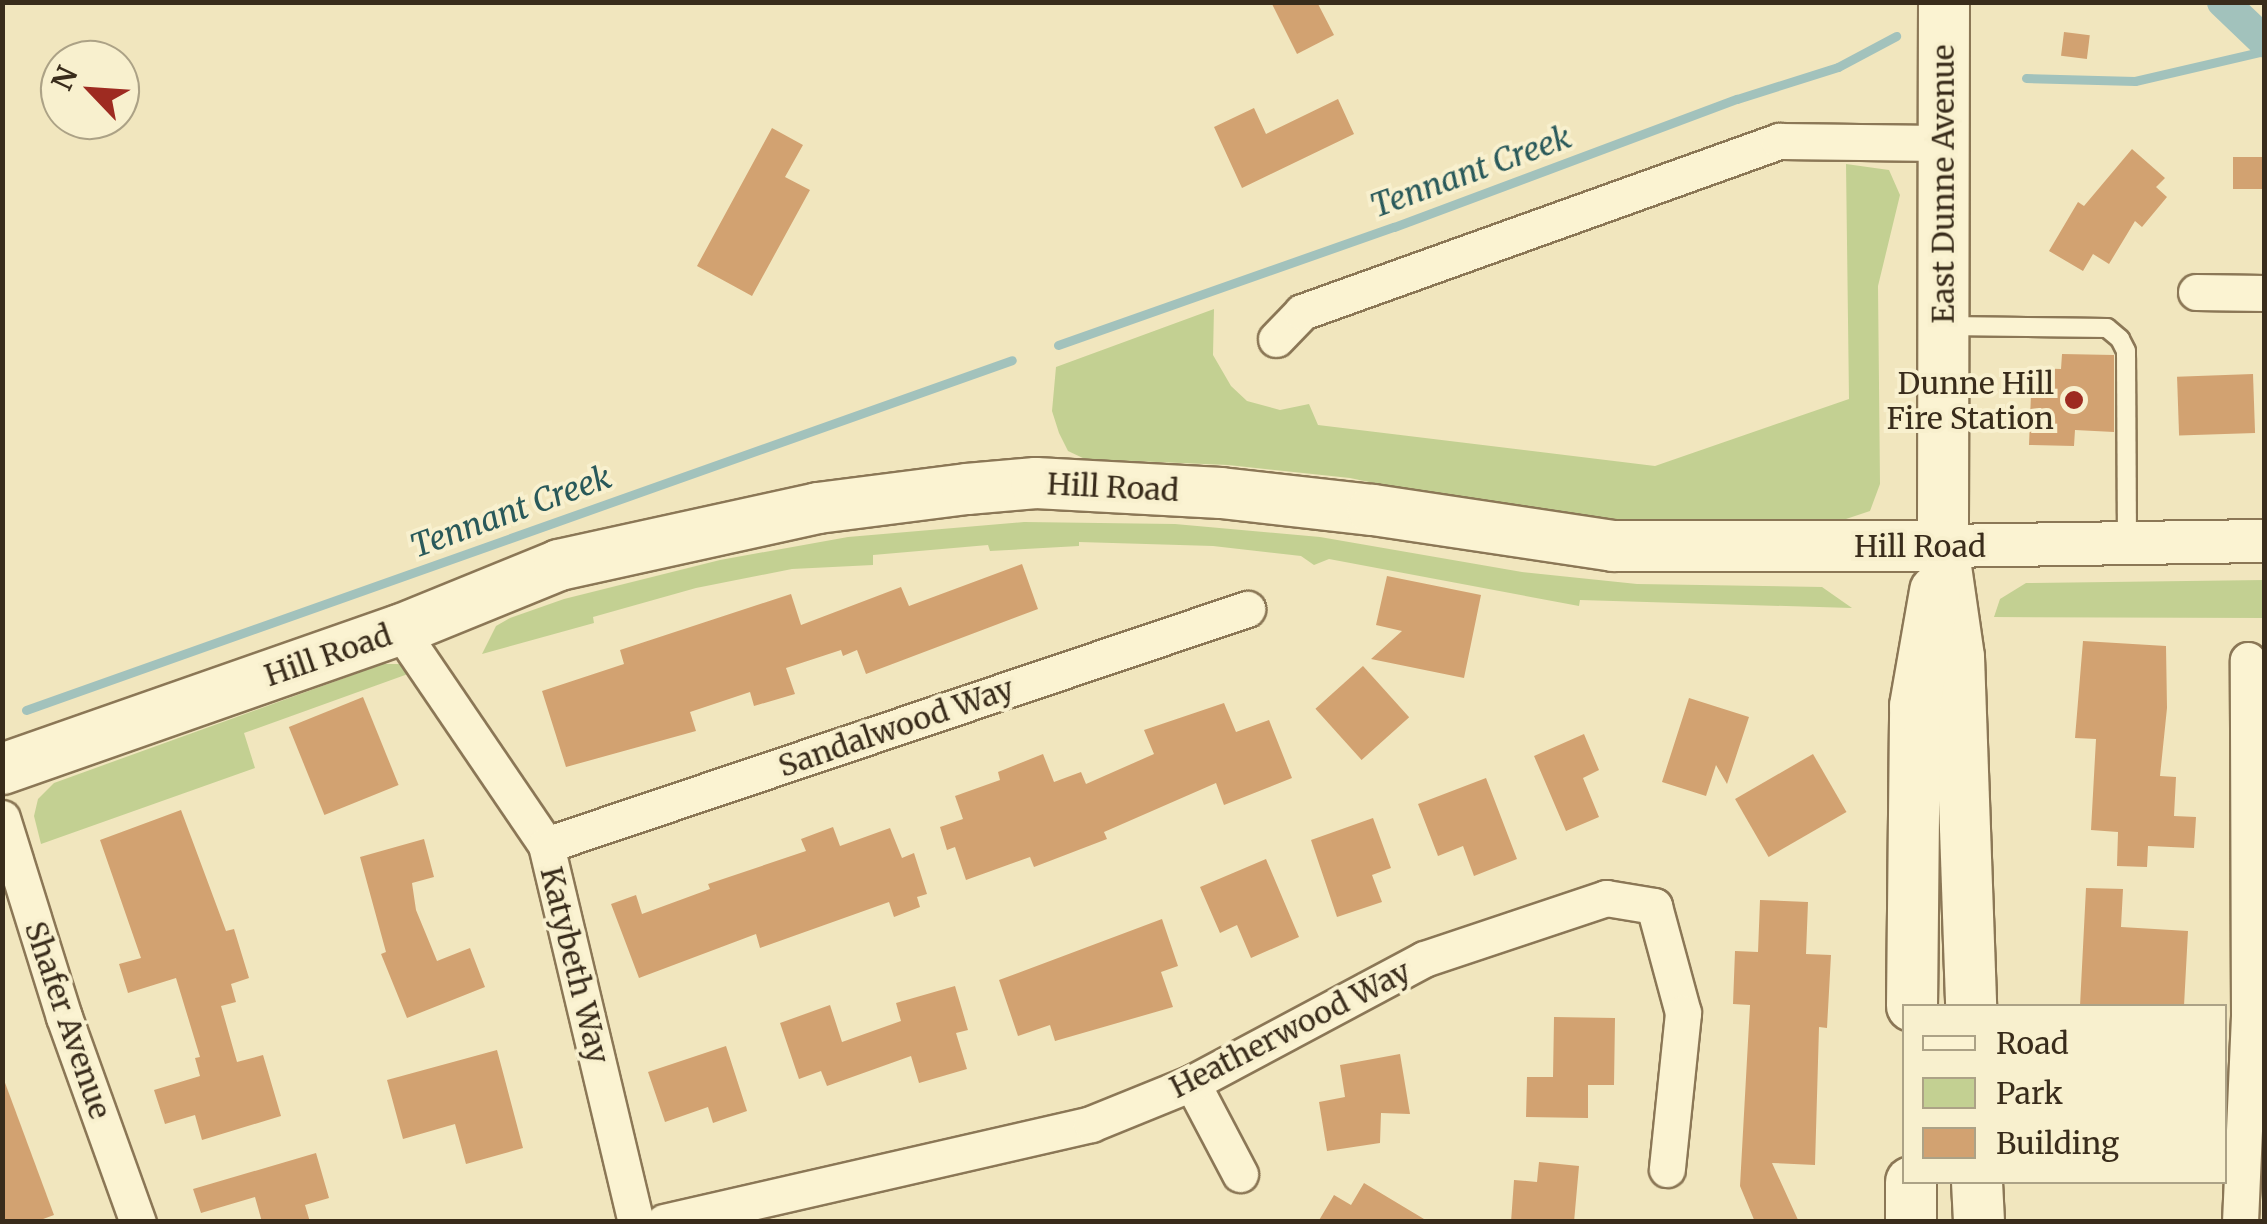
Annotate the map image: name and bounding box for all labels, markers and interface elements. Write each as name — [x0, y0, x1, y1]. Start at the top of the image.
north arrow — [40, 40, 140, 140]
street label: East Dunne Avenue — [1925, 44, 1961, 324]
text: N — [44, 61, 86, 96]
water label: Tennant Creek — [1366, 118, 1576, 226]
place label: Dunne Hill Fire Station — [1887, 365, 2054, 436]
marker: Dunne Hill Fire Station — [2063, 389, 2085, 411]
water label: Tennant Creek — [406, 458, 616, 566]
street label: Hill Road — [1046, 466, 1180, 508]
street label: Hill Road — [1854, 528, 1986, 564]
street label: Hill Road — [260, 616, 396, 694]
street label: Sandalwood Way — [774, 670, 1018, 784]
street label: Katybeth Way — [533, 863, 617, 1067]
street label: Shafer Avenue — [17, 917, 119, 1123]
street label: Heatherwood Way — [1164, 953, 1416, 1105]
legend — [1902, 1004, 2227, 1184]
text: Road — [1996, 1024, 2069, 1062]
text: Park — [1996, 1074, 2063, 1112]
text: Building — [1996, 1124, 2119, 1162]

